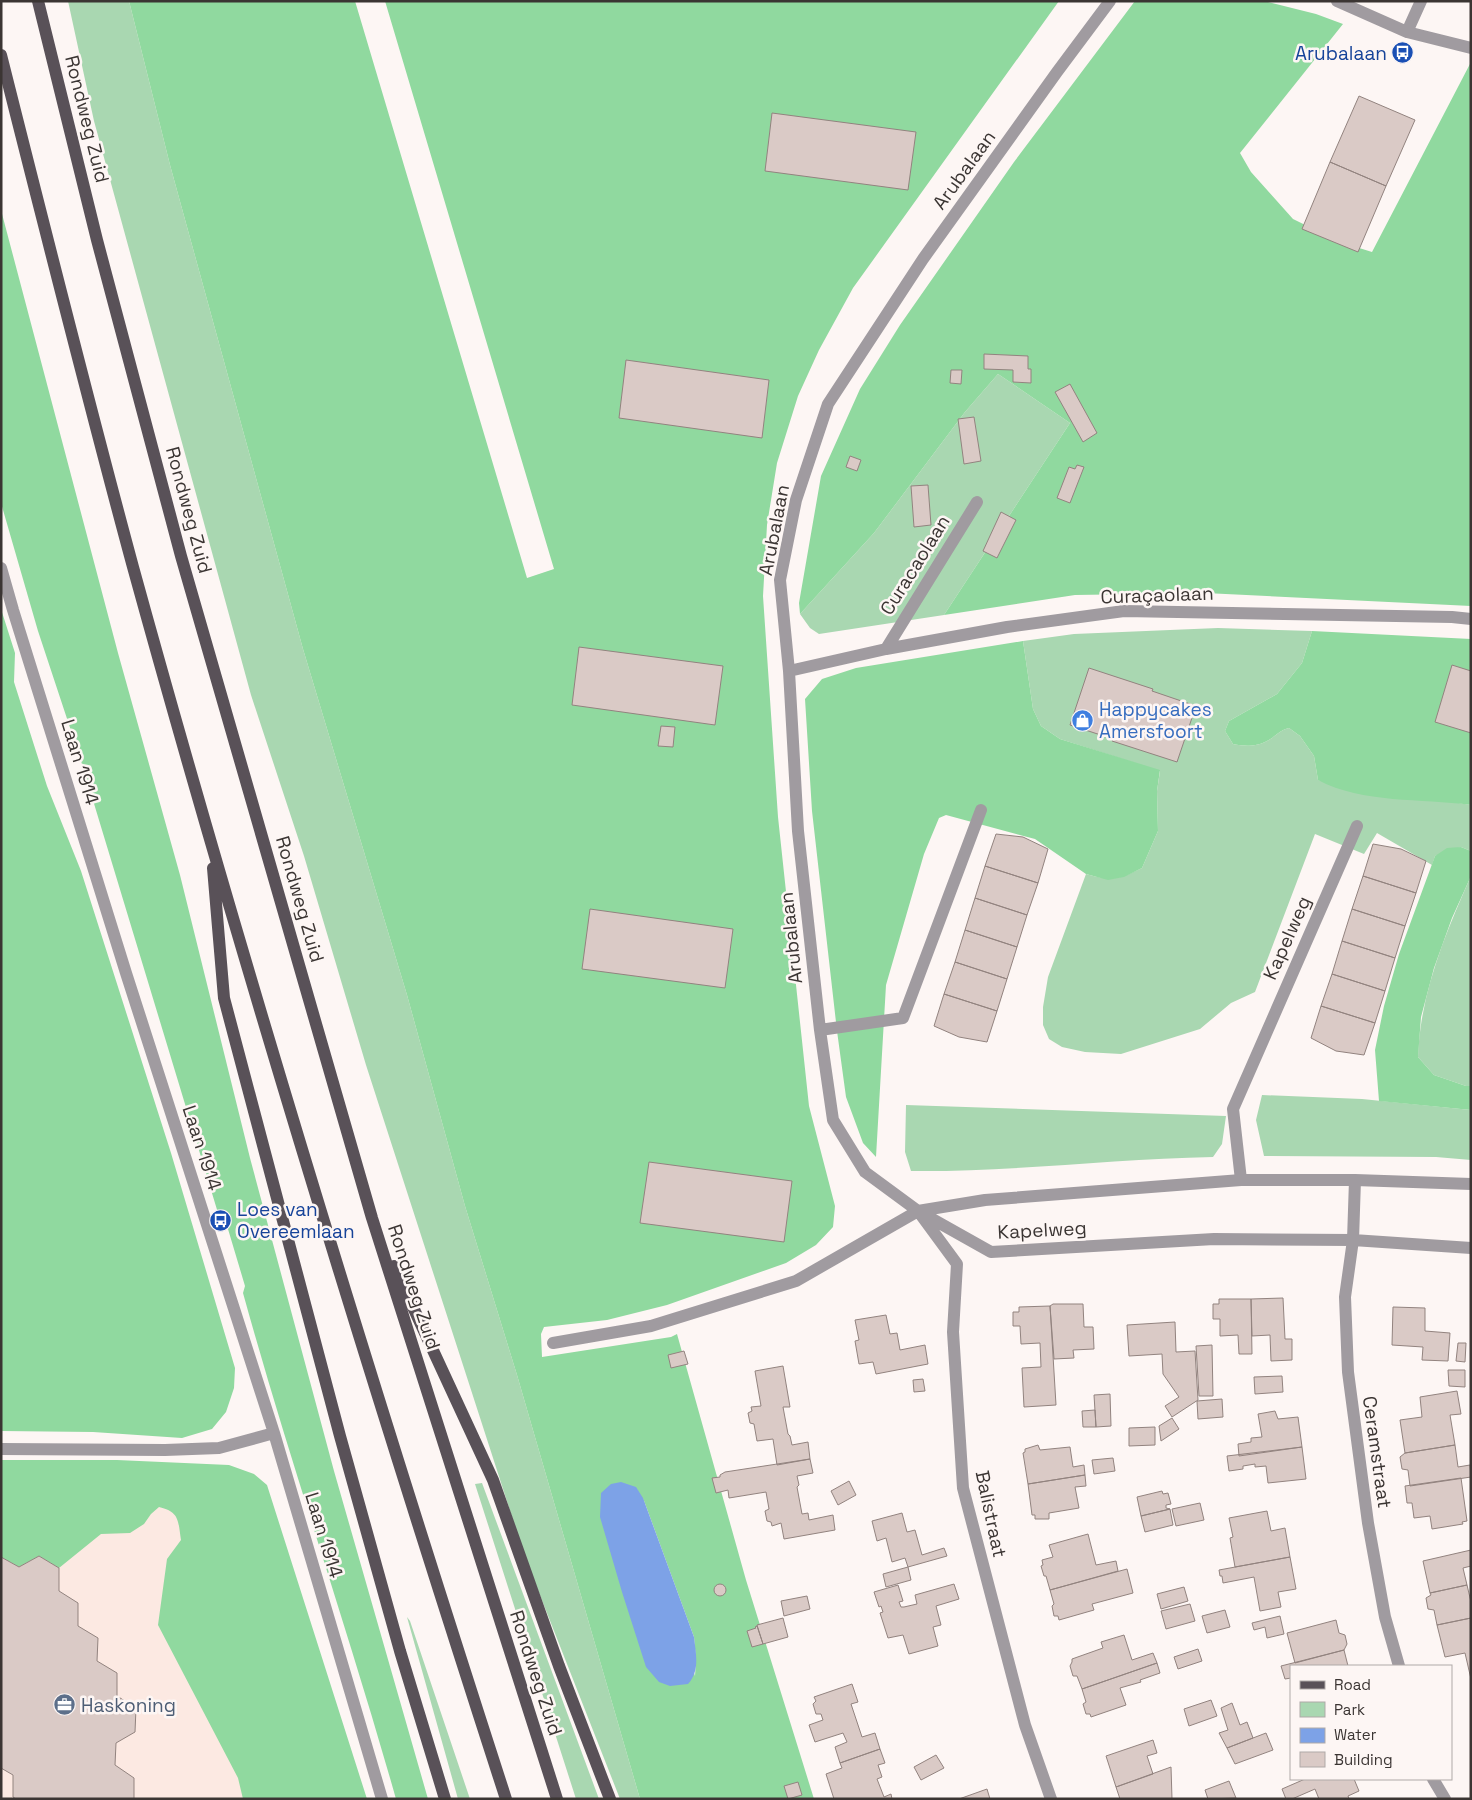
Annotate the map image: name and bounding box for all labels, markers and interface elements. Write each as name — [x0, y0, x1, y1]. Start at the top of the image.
place label: Arubalaan — [1295, 41, 1387, 66]
bus stop icon: Arubalaan — [1391, 41, 1415, 65]
street label: Rondweg Zuid — [59, 53, 115, 185]
street label: Arubalaan — [927, 125, 1001, 215]
street label: Rondweg Zuid — [160, 444, 218, 576]
street label: Arubalaan — [753, 482, 795, 578]
street label: Curacaolaan — [874, 510, 956, 620]
street label: Curaçaolaan — [1100, 581, 1214, 609]
place label: Happycakes Amersfoort — [1099, 697, 1212, 744]
shop icon: Happycakes Amersfoort — [1071, 708, 1095, 732]
street label: Laan 1914 — [55, 716, 105, 808]
street label: Rondweg Zuid — [270, 833, 330, 965]
street label: Arubalaan — [774, 891, 808, 985]
street label: Kapelweg — [1257, 892, 1317, 984]
street label: Laan 1914 — [176, 1102, 228, 1194]
place label: Loes van Overeemlaan — [237, 1197, 355, 1244]
bus stop icon: Loes van Overeemlaan — [209, 1208, 233, 1232]
street label: Kapelweg — [997, 1215, 1087, 1245]
street label: Rondweg Zuid — [382, 1221, 446, 1353]
street label: Ceramstraat — [1357, 1394, 1397, 1510]
street label: Balistraat — [970, 1468, 1012, 1560]
street label: Laan 1914 — [299, 1489, 349, 1581]
street label: Rondweg Zuid — [504, 1607, 568, 1739]
legend — [1290, 1665, 1452, 1780]
text: Road — [1334, 1675, 1371, 1694]
office icon: Haskoning — [53, 1693, 77, 1717]
place label: Haskoning — [81, 1693, 176, 1718]
text: Park — [1334, 1700, 1365, 1719]
text: Water — [1334, 1725, 1377, 1744]
text: Building — [1334, 1750, 1393, 1769]

